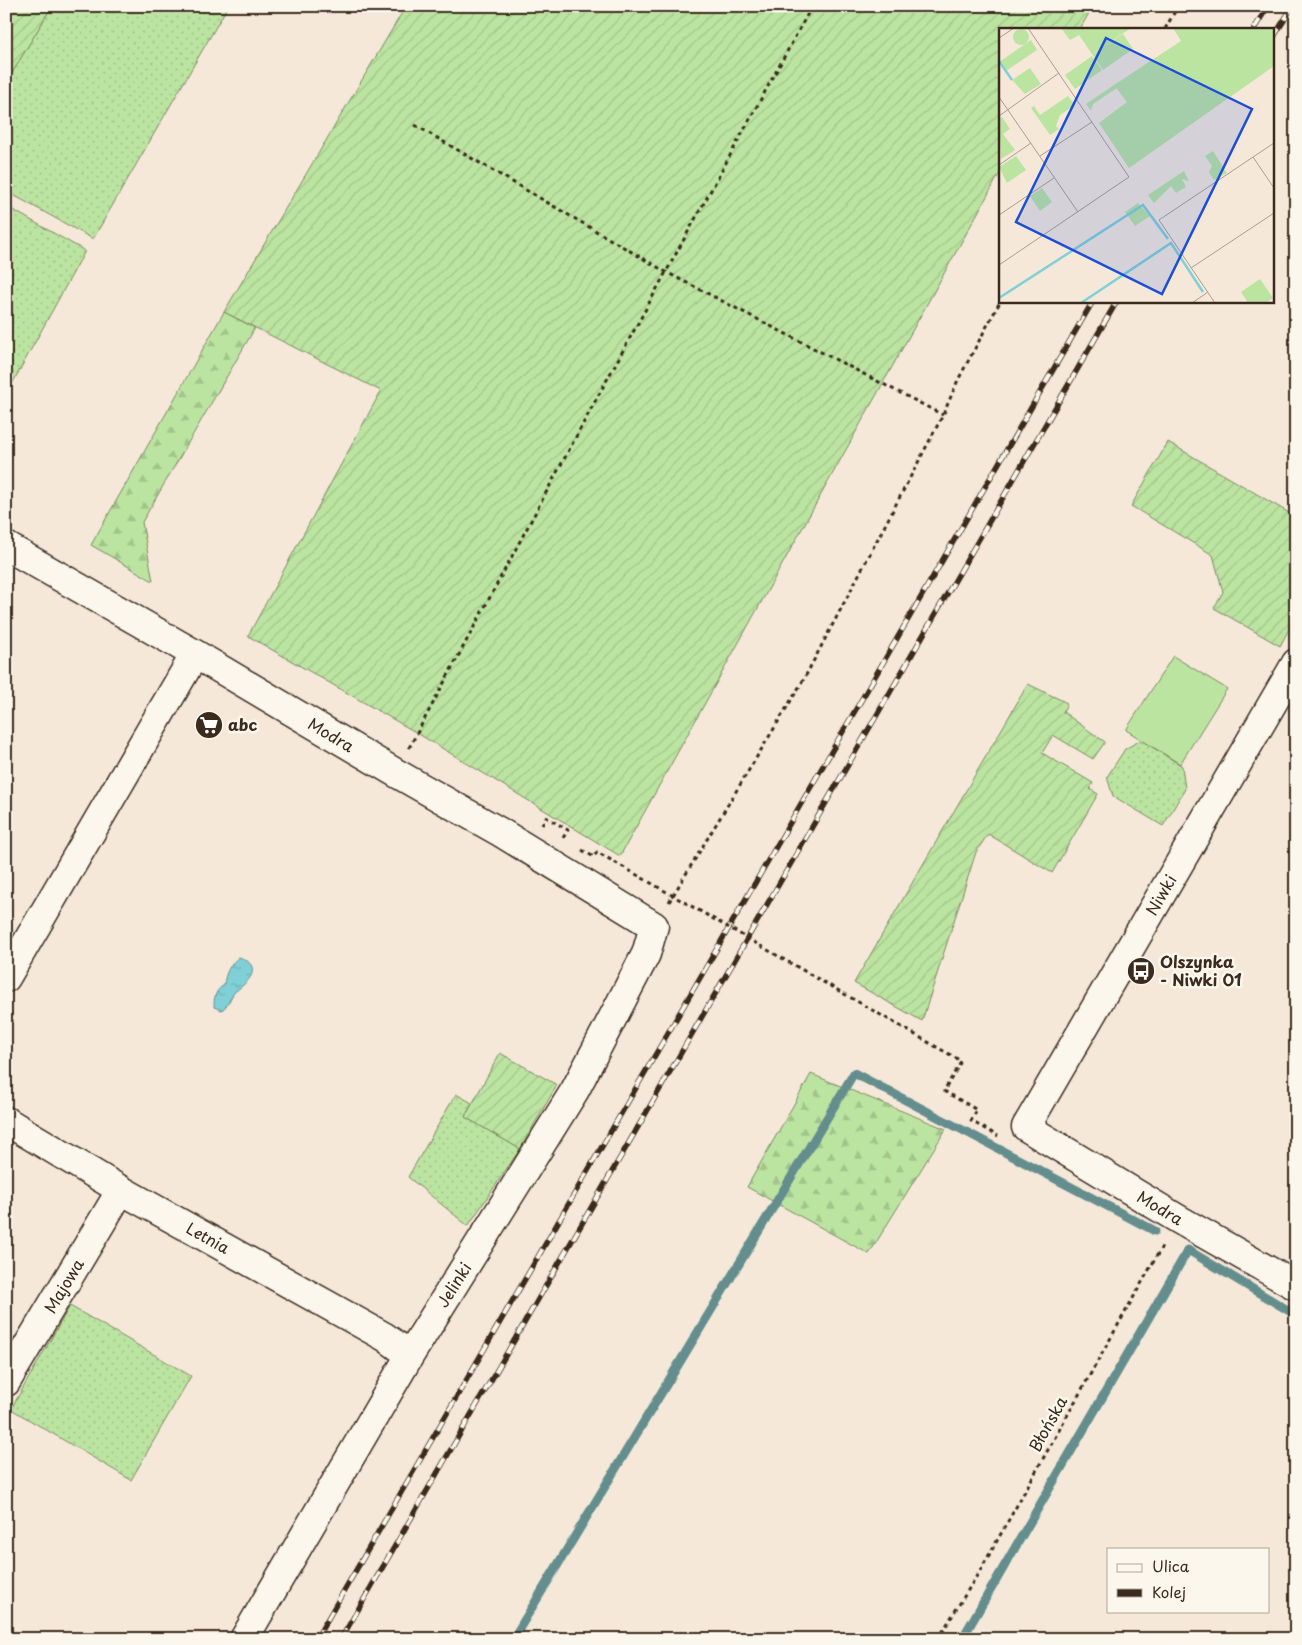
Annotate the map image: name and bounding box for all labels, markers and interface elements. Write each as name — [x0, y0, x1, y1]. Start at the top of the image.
inset map — [999, 28, 1274, 302]
supermarket icon: abc — [194, 710, 224, 740]
street label: Modra — [304, 711, 359, 757]
place label: abc — [228, 712, 258, 736]
street label: Niwki — [1139, 870, 1181, 919]
place label: Olszynka - Niwki 01 — [1160, 949, 1242, 991]
bus stop icon: Olszynka - Niwki 01 — [1126, 956, 1156, 986]
street label: Modra — [1133, 1184, 1188, 1230]
street label: Letnia — [182, 1215, 235, 1259]
street label: Majowa — [37, 1254, 89, 1317]
street label: Jelinki — [430, 1257, 476, 1312]
street label: Błońska — [1022, 1391, 1072, 1456]
legend — [1107, 1548, 1270, 1612]
text: Ulica — [1152, 1554, 1190, 1577]
text: Kolej — [1152, 1580, 1186, 1603]

